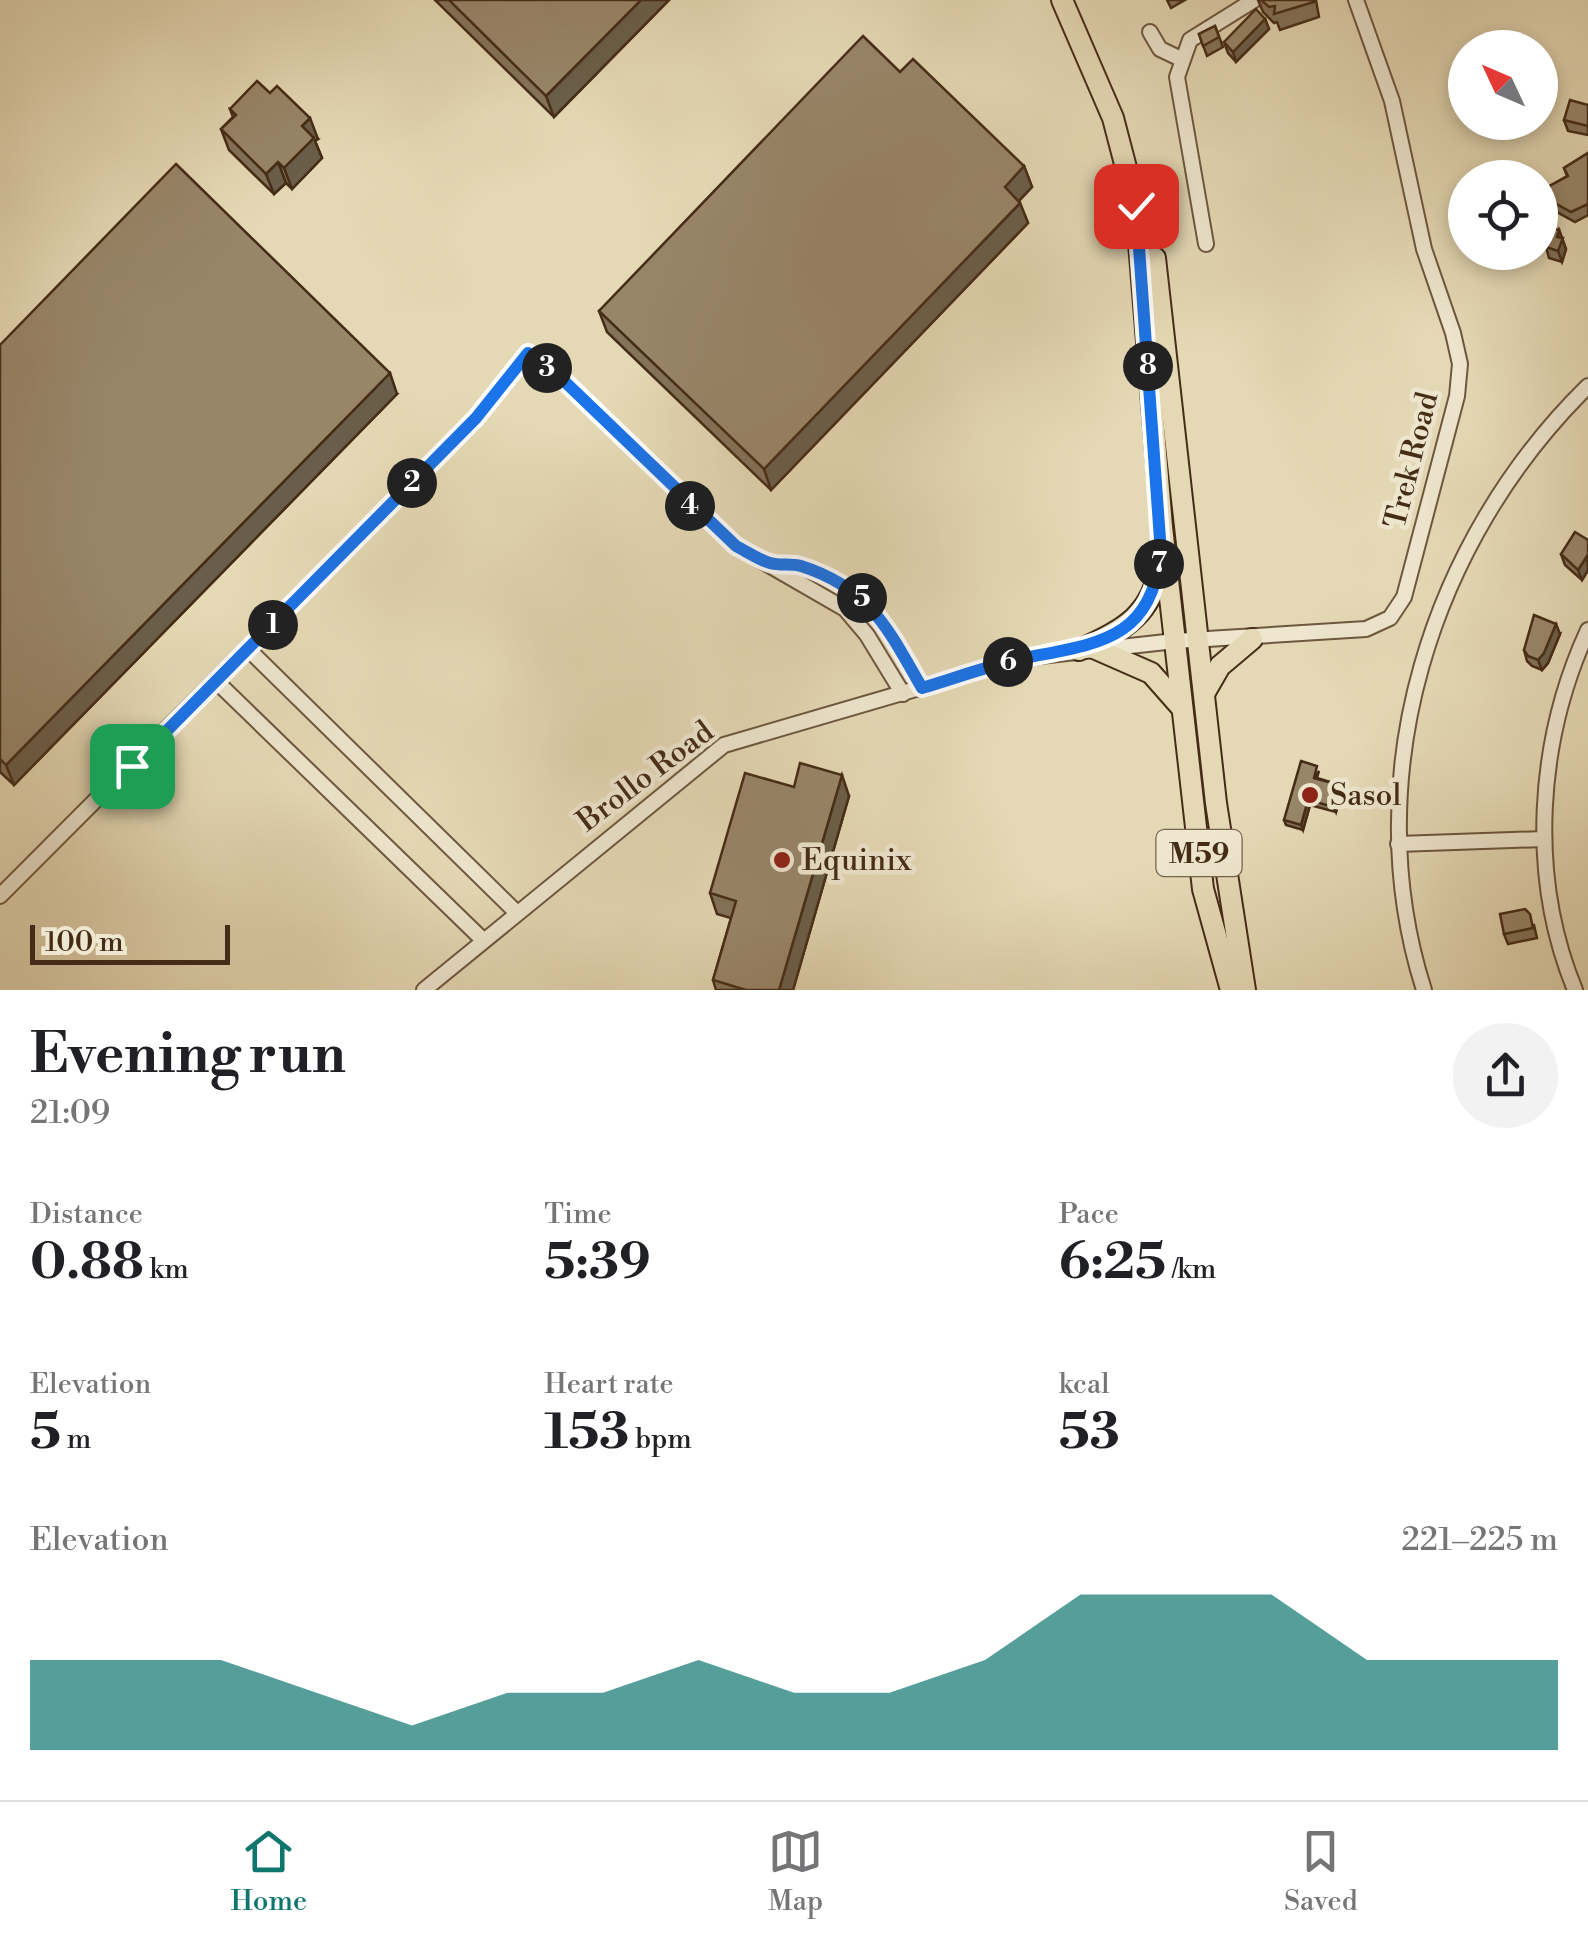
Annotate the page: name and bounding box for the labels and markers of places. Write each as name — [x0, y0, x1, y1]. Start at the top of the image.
pin — [1094, 164, 1179, 249]
pin: 8 — [1123, 341, 1173, 391]
pin: 3 — [522, 343, 572, 393]
pin: 2 — [387, 458, 437, 508]
pin: 4 — [665, 481, 715, 531]
pin: 7 — [1134, 539, 1184, 589]
pin: 5 — [837, 573, 887, 623]
pin: 1 — [248, 600, 298, 650]
pin: 6 — [983, 637, 1033, 687]
pin — [90, 724, 175, 809]
place label: Sasol — [1330, 777, 1401, 815]
marker: Sasol — [1299, 784, 1321, 806]
place label: Equinix — [802, 842, 912, 880]
marker: Equinix — [771, 849, 793, 871]

